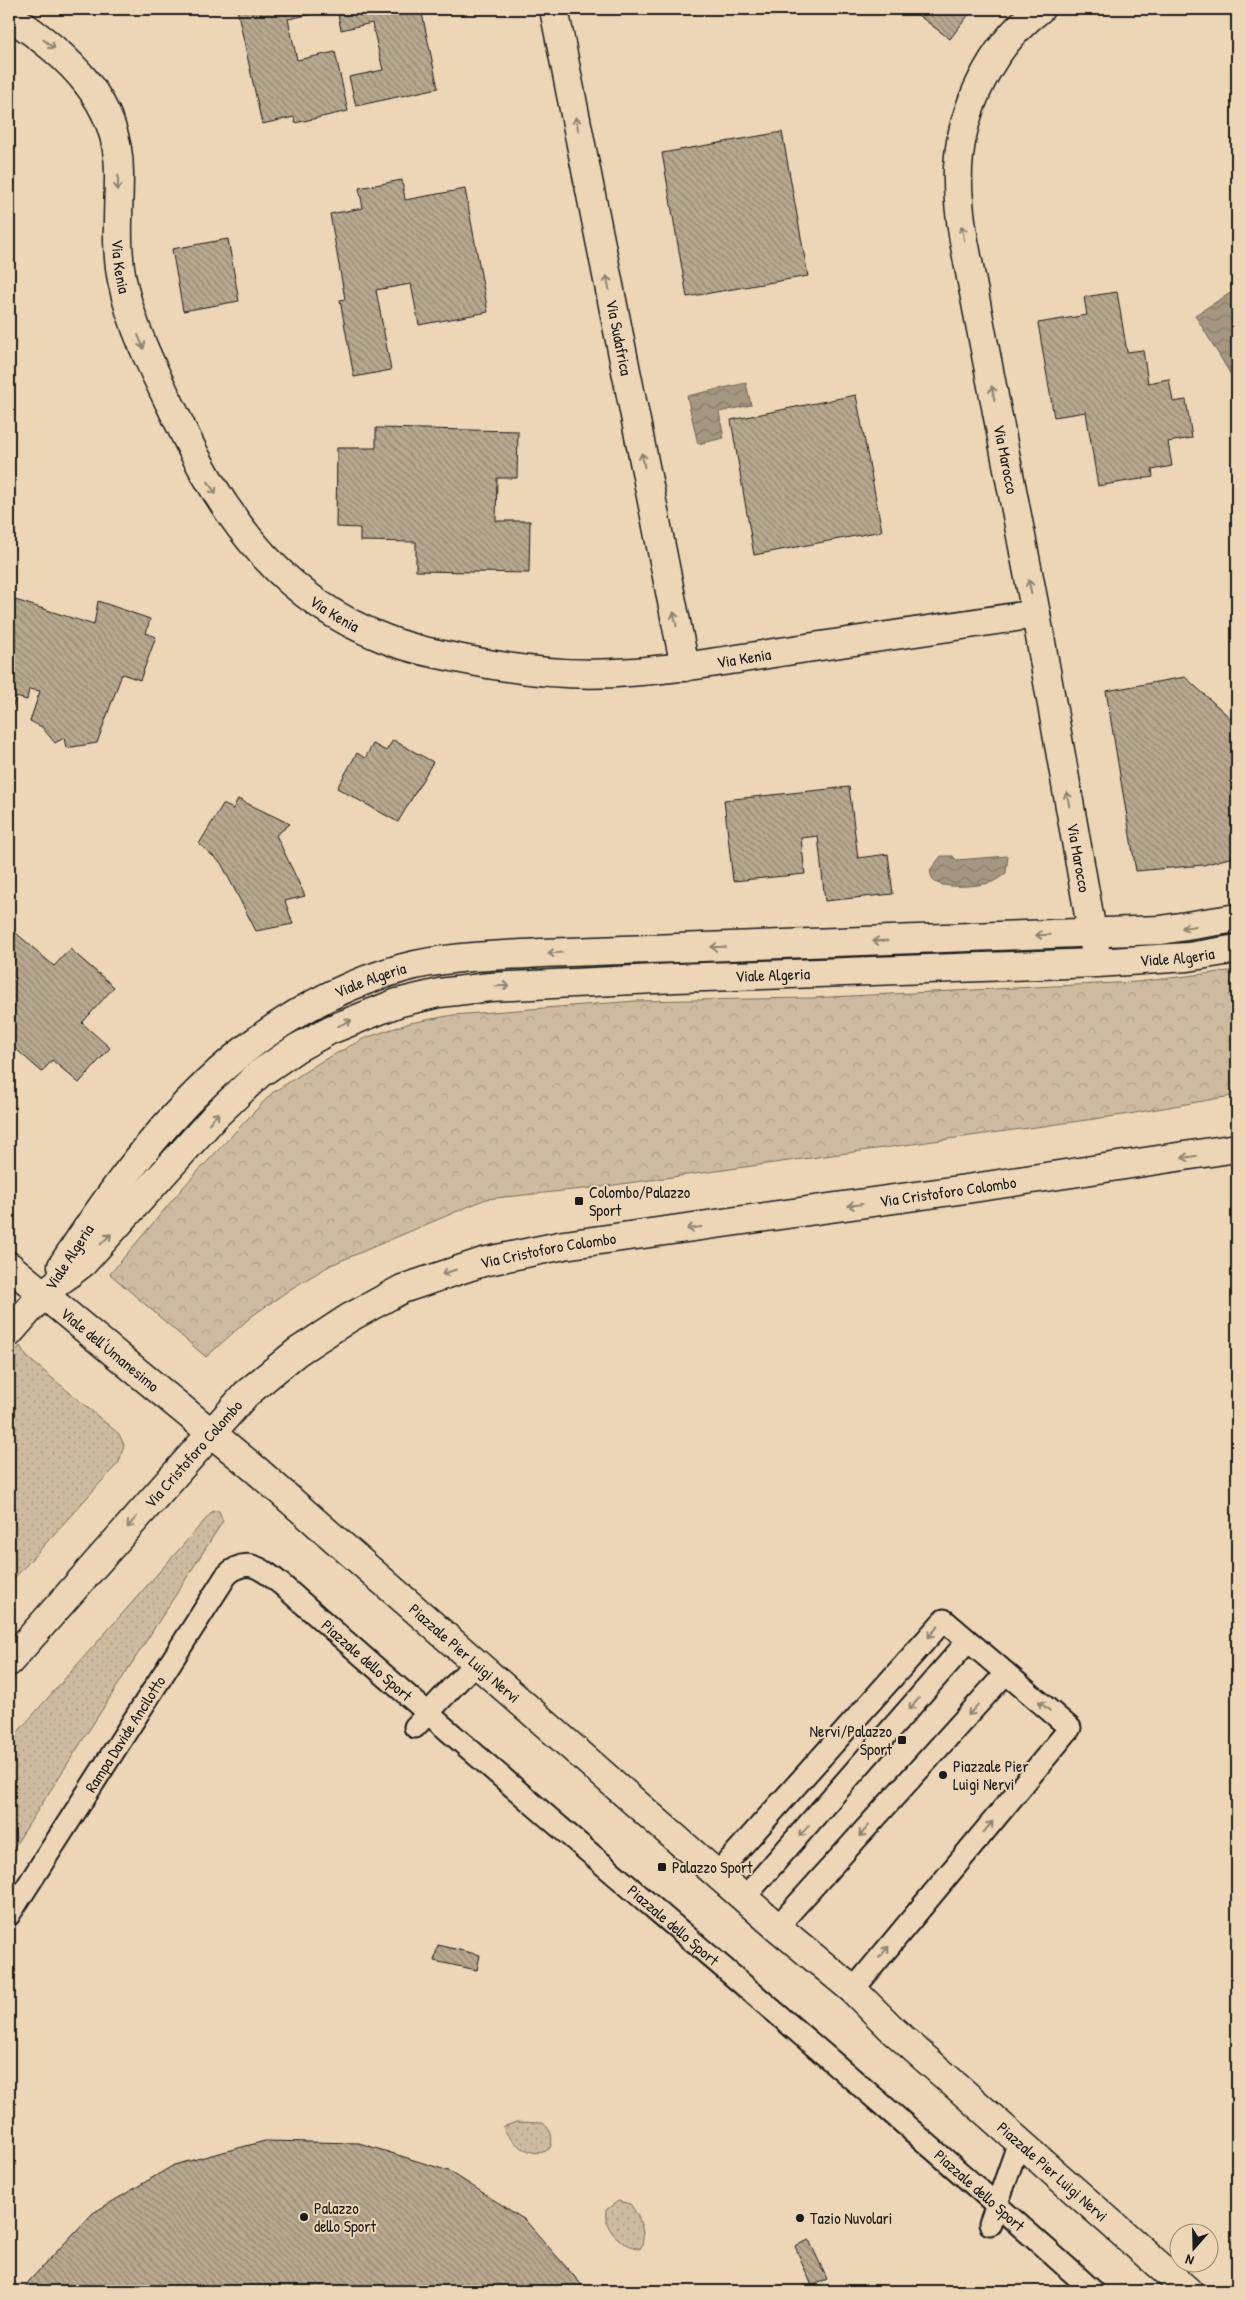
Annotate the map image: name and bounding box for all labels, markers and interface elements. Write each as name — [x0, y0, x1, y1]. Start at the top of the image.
one-way arrow — [42, 39, 55, 50]
one-way arrow — [571, 116, 581, 132]
one-way arrow — [114, 175, 123, 191]
one-way arrow — [957, 226, 967, 242]
street label: Via Kenia — [107, 239, 136, 296]
one-way arrow — [603, 275, 613, 291]
street label: Via Sudafrica — [601, 298, 638, 377]
one-way arrow — [137, 334, 147, 349]
one-way arrow — [988, 386, 997, 402]
street label: Via Marocco — [989, 423, 1024, 496]
one-way arrow — [638, 452, 648, 468]
one-way arrow — [208, 481, 218, 495]
one-way arrow — [1025, 579, 1035, 595]
street label: Via Kenia — [305, 590, 363, 637]
one-way arrow — [670, 611, 679, 627]
street label: Via Kenia — [715, 643, 772, 673]
one-way arrow — [1062, 791, 1072, 807]
street label: Via Marocco — [1062, 821, 1096, 895]
one-way arrow — [1182, 922, 1198, 932]
one-way arrow — [1035, 930, 1051, 940]
one-way arrow — [872, 936, 888, 946]
street label: Viale Algeria — [1139, 942, 1216, 971]
one-way arrow — [710, 943, 726, 952]
one-way arrow — [548, 948, 564, 957]
street label: Viale Algeria — [331, 957, 409, 1003]
street label: Viale Algeria — [735, 962, 810, 987]
one-way arrow — [494, 982, 510, 991]
one-way arrow — [337, 1018, 352, 1028]
one-way arrow — [208, 1111, 220, 1124]
one-way arrow — [1182, 1152, 1198, 1162]
street label: Via Cristoforo Colombo — [878, 1171, 1018, 1212]
place label: Colombo/Palazzo Sport — [589, 1181, 691, 1221]
marker: Colombo/Palazzo Sport — [573, 1195, 585, 1207]
one-way arrow — [848, 1201, 864, 1211]
street label: Viale Algeria — [39, 1220, 99, 1294]
one-way arrow — [687, 1223, 703, 1233]
street label: Via Cristoforo Colombo — [478, 1227, 618, 1273]
one-way arrow — [100, 1233, 112, 1245]
one-way arrow — [441, 1268, 457, 1277]
street label: Viale dell'Umanesimo — [56, 1302, 165, 1397]
street label: Via Cristoforo Colombo — [139, 1394, 247, 1513]
one-way arrow — [127, 1515, 138, 1528]
street label: Piazzale Pier Luigi Nervi — [405, 1598, 525, 1708]
street label: Piazzale dello Sport — [317, 1614, 418, 1706]
one-way arrow — [927, 1625, 939, 1638]
street label: Rampa Davide Ancilotto — [79, 1671, 171, 1797]
one-way arrow — [908, 1698, 919, 1711]
one-way arrow — [1038, 1701, 1051, 1712]
one-way arrow — [967, 1703, 979, 1716]
place label: Nervi/Palazzo Sport — [810, 1720, 893, 1760]
marker: Nervi/Palazzo Sport — [896, 1734, 908, 1746]
place label: Piazzale Pier Luigi Nervi — [953, 1755, 1029, 1795]
marker: Piazzale Pier Luigi Nervi — [937, 1769, 949, 1781]
one-way arrow — [982, 1821, 993, 1834]
one-way arrow — [798, 1824, 810, 1837]
one-way arrow — [858, 1824, 870, 1837]
place label: Palazzo Sport — [672, 1856, 753, 1878]
marker: Palazzo Sport — [656, 1861, 668, 1873]
street label: Piazzale dello Sport — [623, 1879, 724, 1971]
one-way arrow — [878, 1946, 890, 1959]
street label: Piazzale Pier Luigi Nervi — [993, 2116, 1113, 2226]
street label: Piazzale dello Sport — [930, 2144, 1030, 2236]
place label: Palazzo dello Sport — [314, 2197, 376, 2237]
place label: Tazio Nuvolari — [810, 2207, 892, 2229]
marker: Palazzo dello Sport — [298, 2211, 310, 2223]
marker: Tazio Nuvolari — [794, 2212, 806, 2224]
north arrow — [1168, 2222, 1218, 2272]
text: N — [1182, 2250, 1196, 2271]

